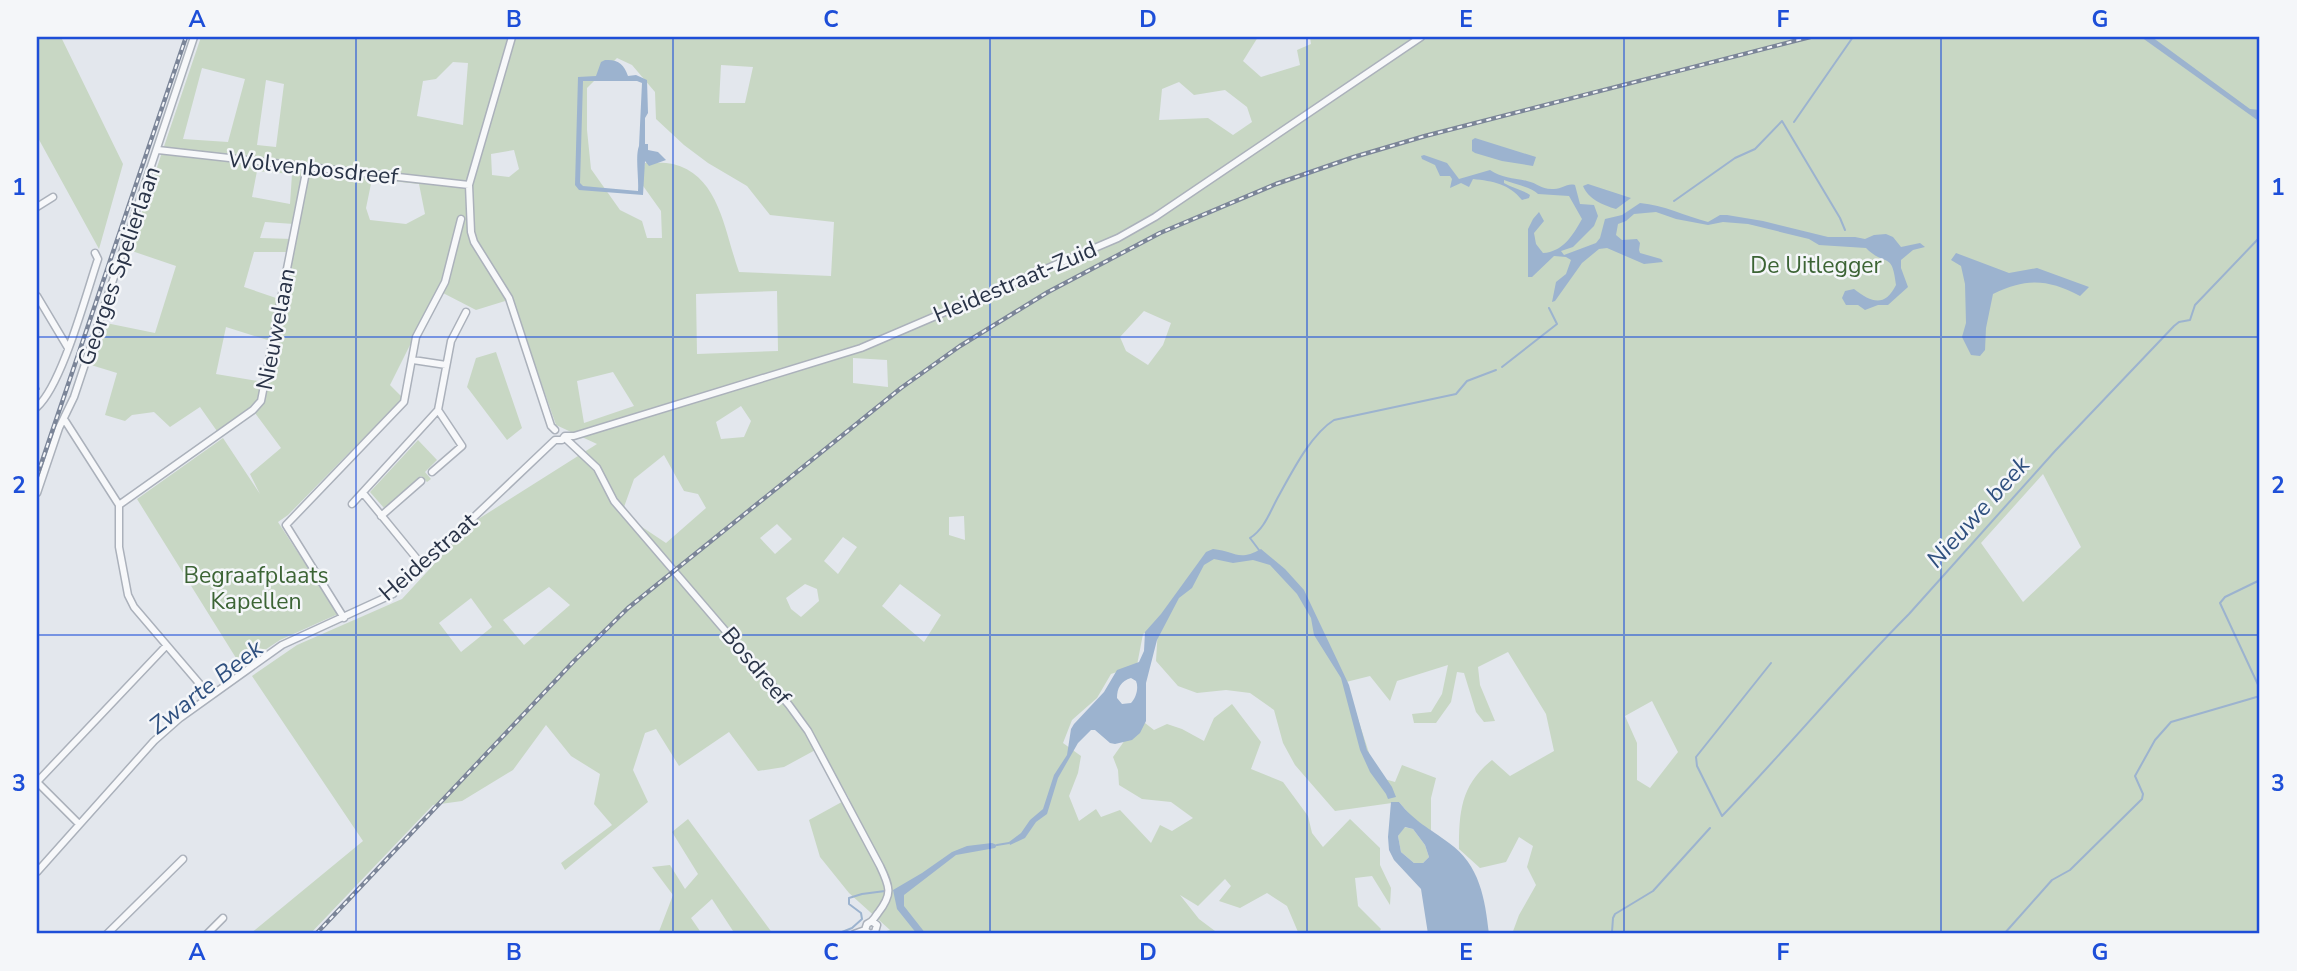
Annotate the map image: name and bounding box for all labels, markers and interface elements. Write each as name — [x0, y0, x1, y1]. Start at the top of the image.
text: A — [188, 4, 206, 35]
text: B — [506, 4, 522, 35]
text: C — [823, 4, 839, 35]
text: D — [1139, 4, 1157, 35]
text: E — [1459, 4, 1473, 35]
text: F — [1777, 4, 1790, 35]
text: G — [2092, 4, 2108, 35]
street label: Wolvenbosdreef — [226, 144, 400, 192]
street label: Georges Spelierlaan — [70, 162, 168, 370]
text: 1 — [12, 172, 26, 203]
text: 1 — [2271, 172, 2285, 203]
street label: Heidestraat-Zuid — [929, 234, 1101, 330]
park label: De Uitlegger — [1750, 250, 1883, 281]
street label: Nieuwelaan — [249, 266, 303, 392]
water label: Nieuwe beek — [1919, 449, 2037, 575]
text: 2 — [12, 470, 26, 501]
text: 2 — [2271, 470, 2285, 501]
street label: Heidestraat — [372, 505, 484, 608]
park label: Begraafplaats Kapellen — [183, 560, 329, 617]
street label: Bosdreef — [714, 620, 798, 712]
water label: Zwarte Beek — [142, 632, 270, 742]
text: 3 — [12, 768, 26, 799]
text: 3 — [2271, 768, 2285, 799]
text: A — [188, 937, 206, 968]
text: B — [506, 937, 522, 968]
text: C — [823, 937, 839, 968]
text: D — [1139, 937, 1157, 968]
text: E — [1459, 937, 1473, 968]
text: F — [1777, 937, 1790, 968]
text: G — [2092, 937, 2108, 968]

